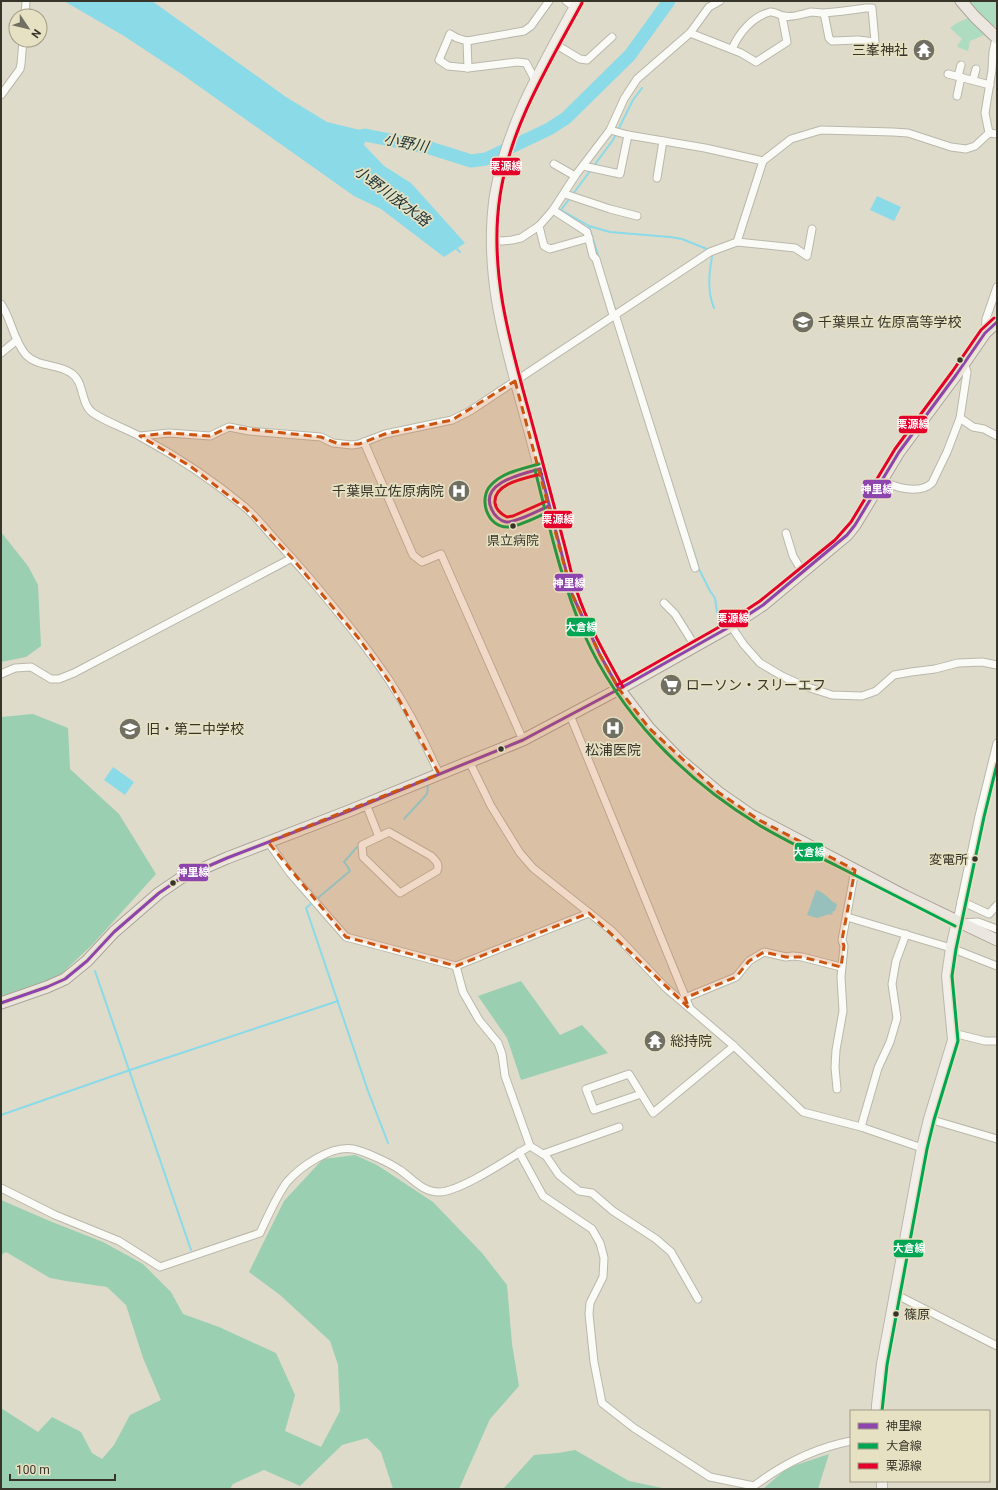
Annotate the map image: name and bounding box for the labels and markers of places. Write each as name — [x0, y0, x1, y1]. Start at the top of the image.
temple icon: 三峯神社 — [911, 37, 937, 63]
place label: 三峯神社 — [852, 42, 908, 58]
school or university icon: 千葉県立 佐原高等学校 — [790, 309, 816, 335]
place label: 千葉県立 佐原高等学校 — [818, 314, 961, 330]
unlabelled marker — [955, 355, 965, 365]
hospital icon: 千葉県立佐原病院 — [446, 478, 472, 504]
place label: 千葉県立佐原病院 — [332, 483, 444, 499]
marker: 県立病院 — [508, 521, 518, 531]
place label: 県立病院 — [487, 533, 539, 548]
supermarket icon: ローソン・スリーエフ — [658, 672, 684, 698]
place label: ローソン・スリーエフ — [686, 677, 826, 693]
hospital icon: 松浦医院 — [600, 715, 626, 741]
school or university icon: 旧・第二中学校 — [117, 716, 143, 742]
place label: 旧・第二中学校 — [146, 721, 244, 737]
place label: 松浦医院 — [585, 742, 641, 758]
unlabelled marker — [496, 744, 506, 754]
place label: 変電所 — [929, 852, 968, 867]
marker: 変電所 — [970, 854, 980, 864]
unlabelled marker — [168, 878, 178, 888]
temple icon: 総持院 — [642, 1028, 668, 1054]
place label: 総持院 — [670, 1033, 712, 1049]
place label: 篠原 — [904, 1307, 930, 1322]
marker: 篠原 — [891, 1309, 901, 1319]

